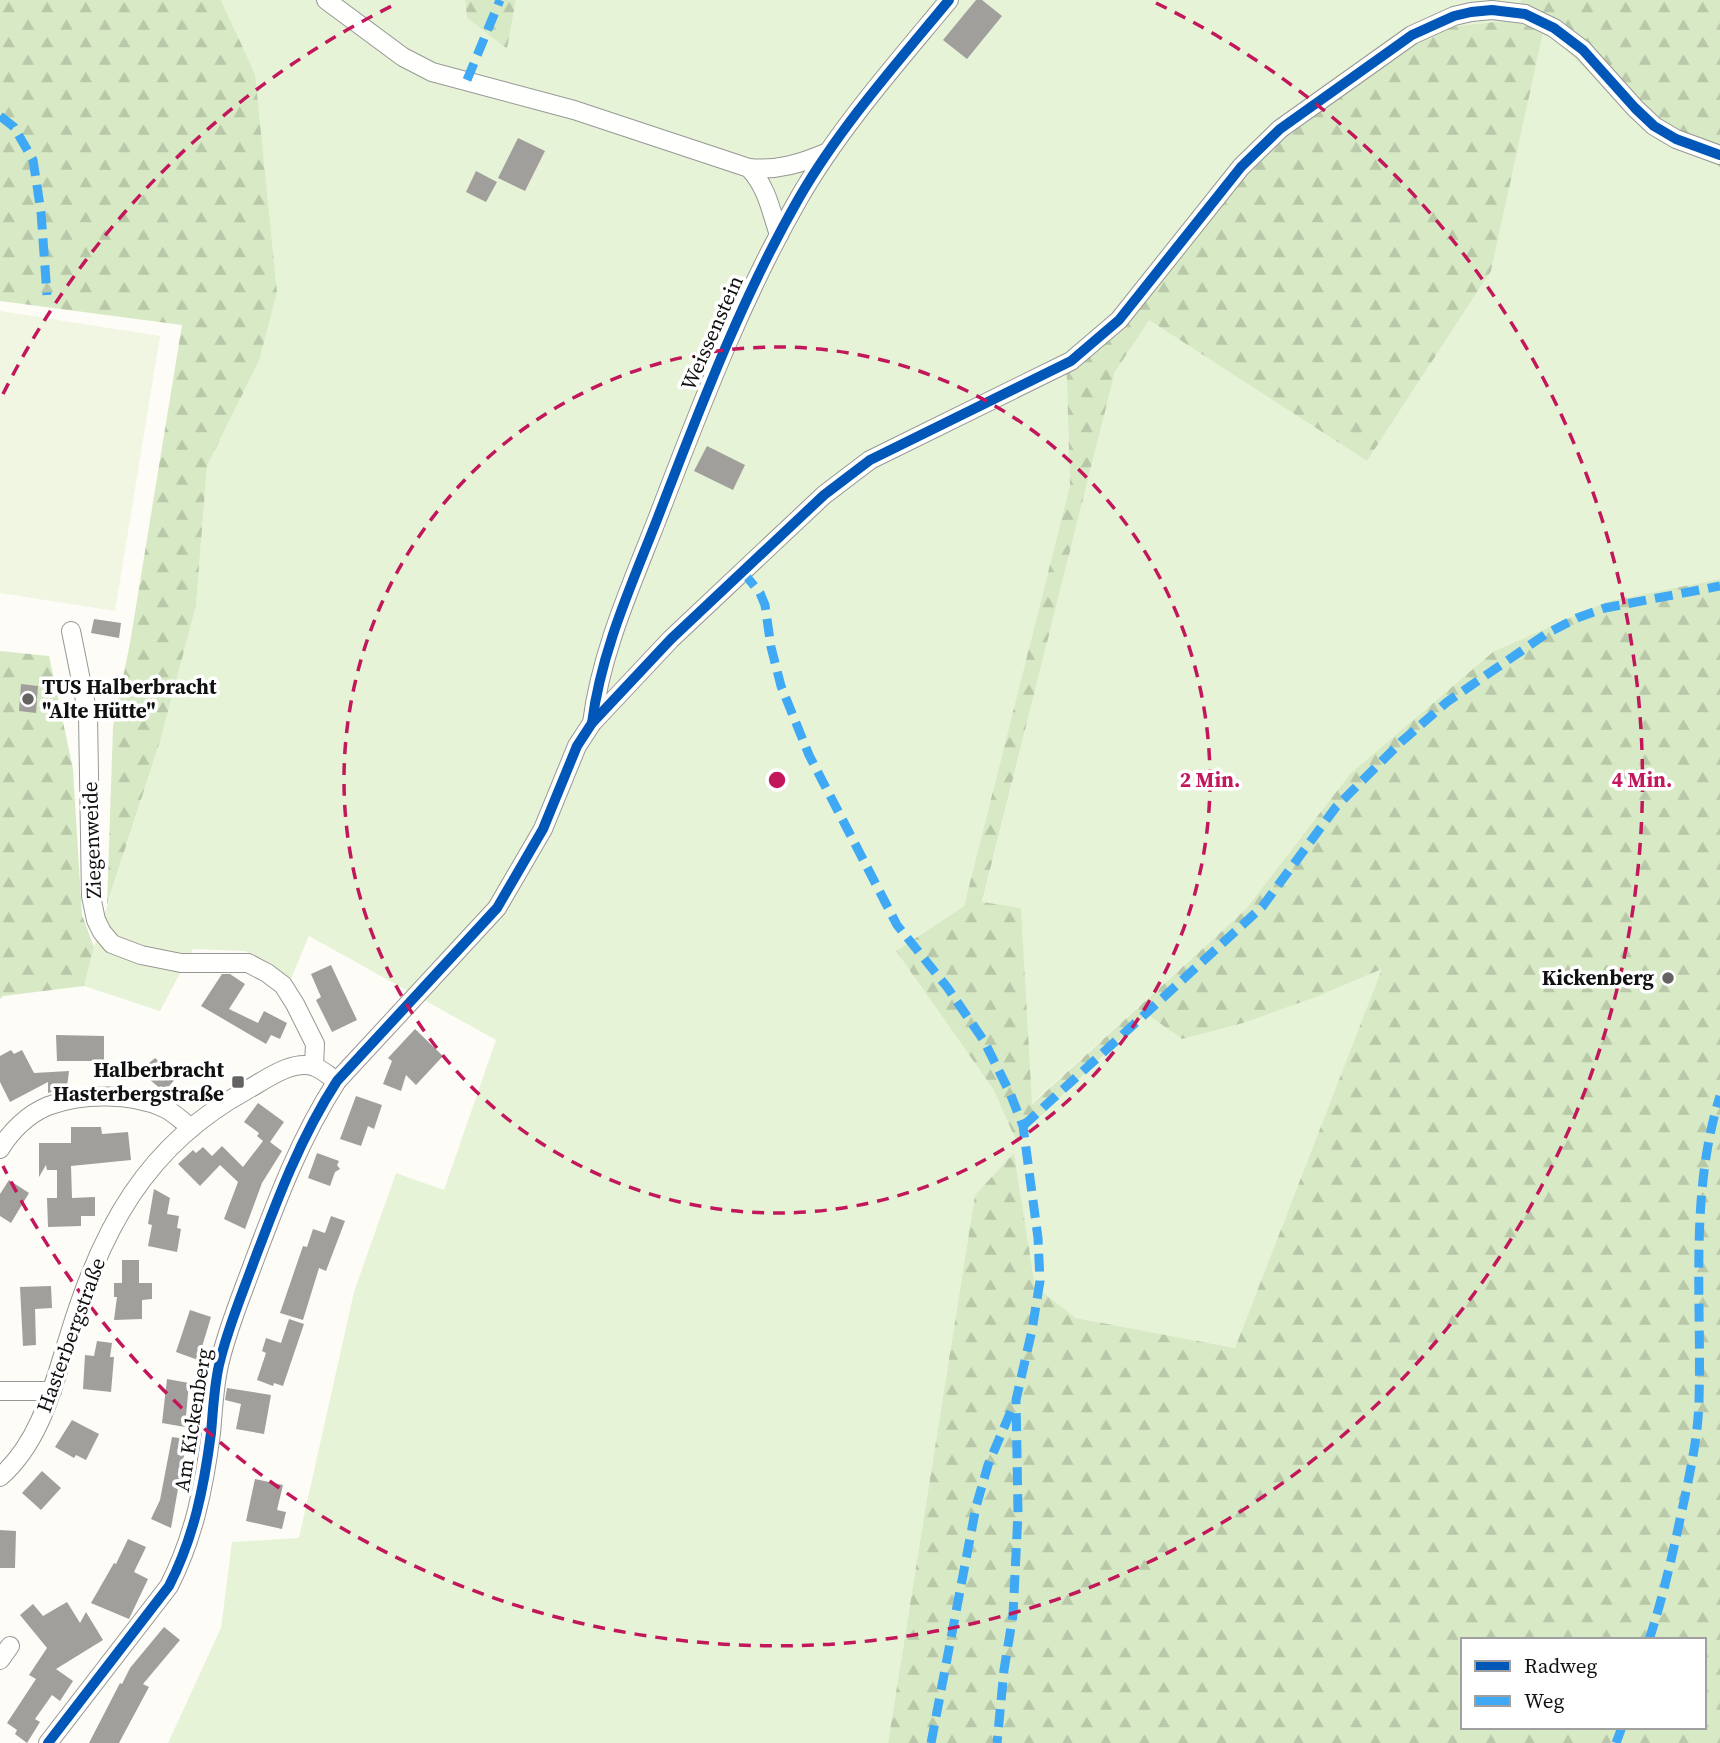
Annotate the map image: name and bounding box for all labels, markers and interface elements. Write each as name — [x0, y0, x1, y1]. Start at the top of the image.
street label: Weissenstein — [673, 270, 750, 395]
place label: TUS Halberbracht "Alte Hütte" — [42, 672, 217, 725]
marker: TUS Halberbracht "Alte Hütte" — [20, 691, 36, 707]
text: 2 Min. — [1180, 765, 1240, 794]
text: 4 Min. — [1612, 765, 1672, 794]
centre of rings — [765, 768, 789, 792]
street label: Ziegenweide — [75, 781, 108, 899]
place label: Kickenberg — [1542, 963, 1655, 992]
marker: Kickenberg — [1660, 970, 1676, 986]
place label: Halberbracht Hasterbergstraße — [53, 1055, 224, 1108]
marker: Halberbracht Hasterbergstraße — [230, 1074, 246, 1090]
street label: Hasterbergstraße — [29, 1253, 112, 1416]
street label: Am Kickenberg — [167, 1346, 218, 1494]
legend — [1461, 1638, 1706, 1729]
text: Radweg — [1524, 1651, 1597, 1680]
text: Weg — [1524, 1686, 1564, 1715]

